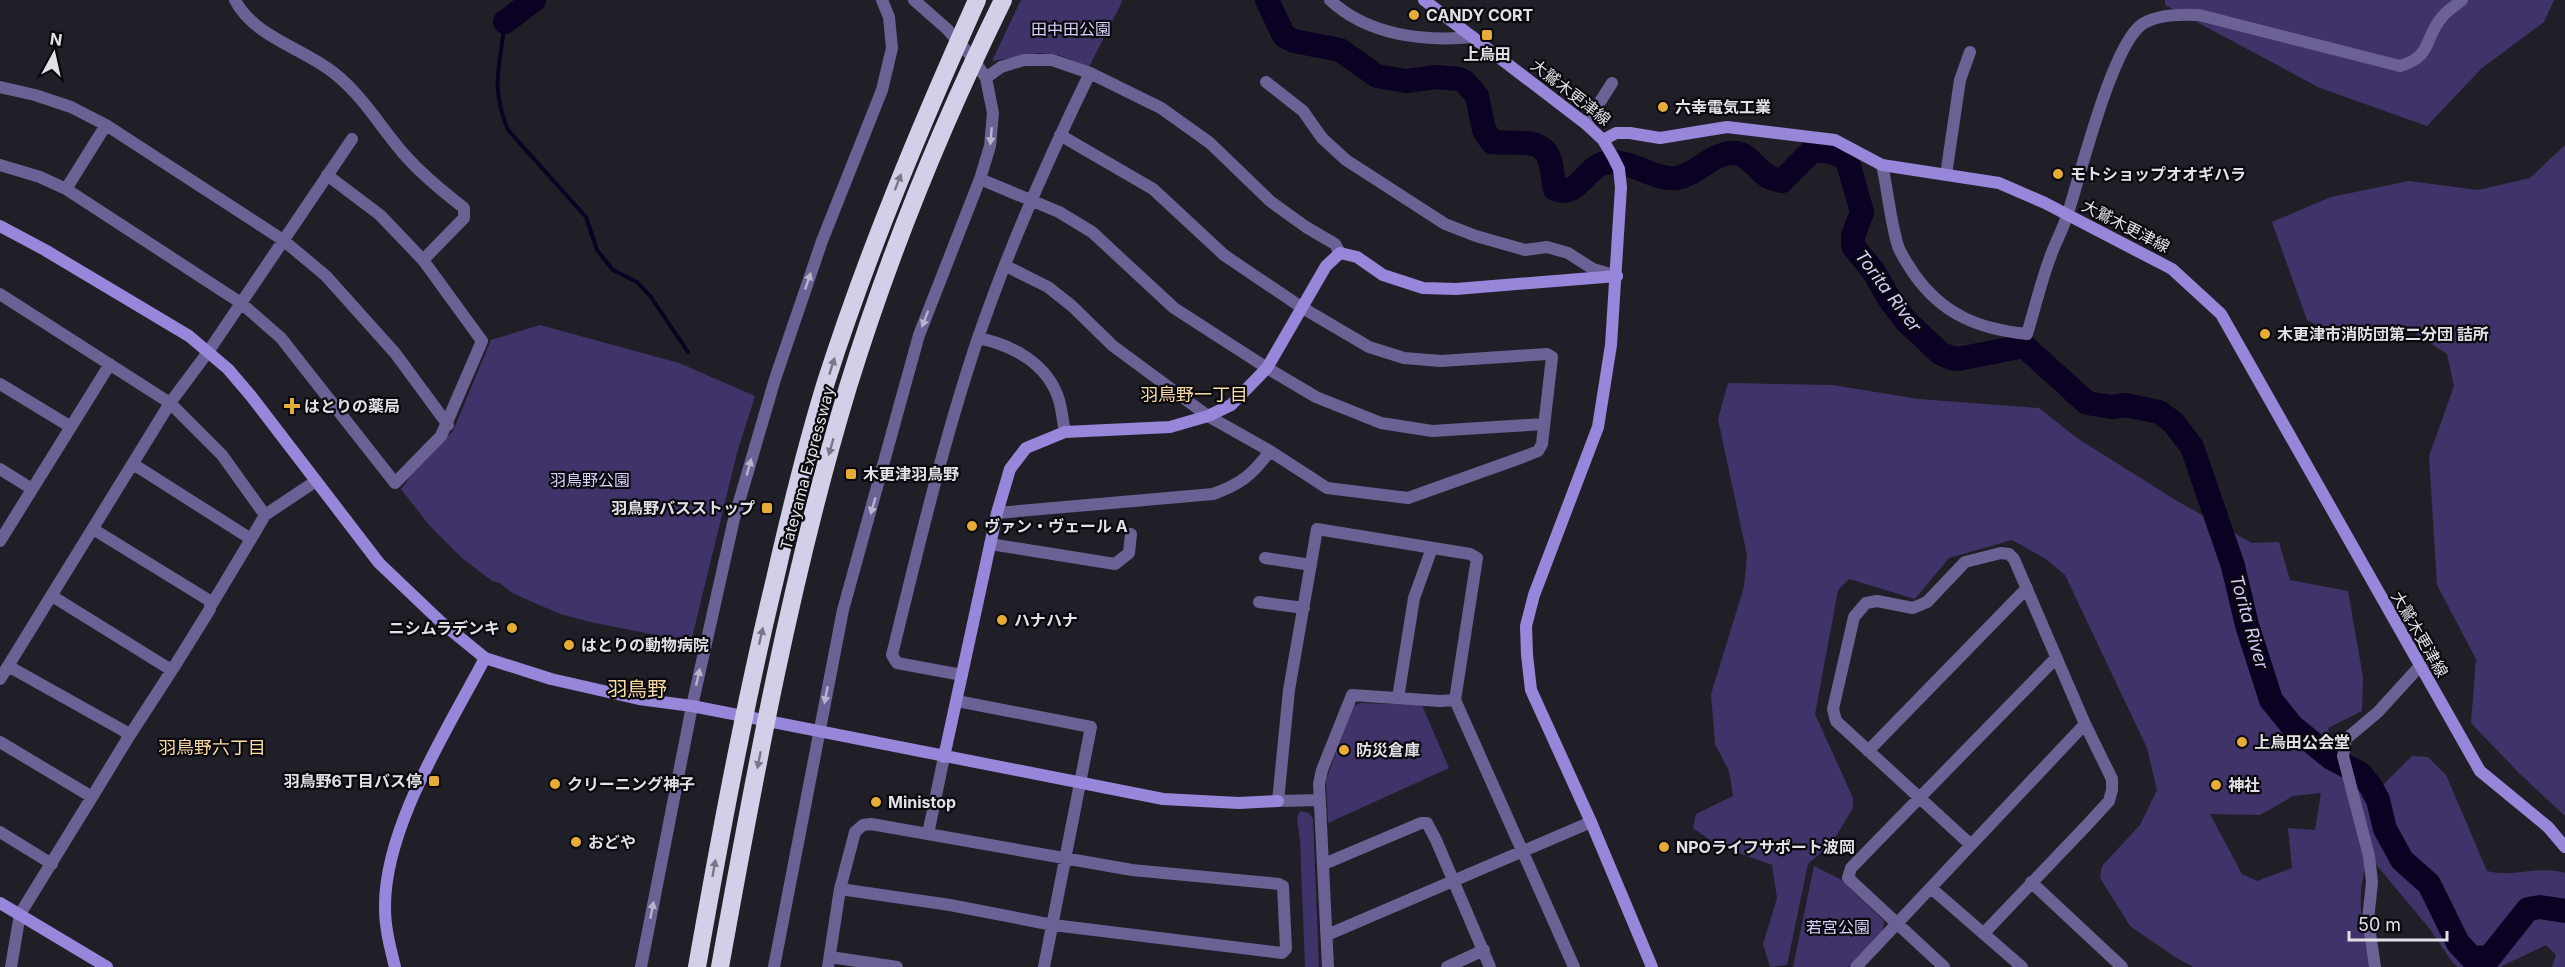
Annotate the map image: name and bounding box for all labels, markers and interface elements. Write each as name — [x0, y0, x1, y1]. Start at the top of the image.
place label: CANDY CORT — [1426, 5, 1534, 25]
marker: CANDY CORT — [1407, 8, 1421, 22]
park label: 田中田公園 — [1031, 19, 1111, 39]
north arrow — [24, 24, 84, 84]
text: N — [49, 28, 64, 50]
marker: 上烏田 — [1480, 28, 1494, 42]
place label: 上烏田 — [1463, 44, 1511, 64]
street label: 大鷲木更津線 — [1527, 55, 1615, 129]
place label: 六幸電気工業 — [1675, 97, 1771, 117]
marker: 六幸電気工業 — [1656, 100, 1670, 114]
one-way arrow — [986, 126, 996, 145]
place label: モトショップオオギハラ — [2070, 164, 2246, 184]
marker: モトショップオオギハラ — [2051, 167, 2065, 181]
one-way arrow — [893, 173, 903, 191]
street label: 大鷲木更津線 — [2079, 195, 2173, 257]
water label: Torita River — [1851, 246, 1927, 337]
one-way arrow — [804, 272, 813, 290]
one-way arrow — [920, 310, 930, 328]
place label: 木更津市消防団第二分団 詰所 — [2277, 324, 2489, 344]
marker: 木更津市消防団第二分団 詰所 — [2258, 327, 2272, 341]
one-way arrow — [828, 357, 837, 375]
street label: Tateyama Expressway — [776, 384, 838, 552]
district label: 羽鳥野一丁目 — [1140, 384, 1248, 405]
place label: はとりの薬局 — [304, 396, 400, 416]
marker: はとりの薬局 — [285, 399, 299, 413]
one-way arrow — [826, 438, 836, 457]
one-way arrow — [745, 458, 754, 476]
place label: 木更津羽鳥野 — [863, 464, 959, 484]
marker: 木更津羽鳥野 — [844, 467, 858, 481]
park label: 羽鳥野公園 — [550, 470, 630, 490]
one-way arrow — [868, 497, 877, 515]
place label: 羽鳥野バスストップ — [611, 498, 755, 518]
marker: 羽鳥野バスストップ — [760, 501, 774, 515]
place label: ヴァン・ヴェール A — [984, 516, 1128, 536]
marker: ヴァン・ヴェール A — [965, 519, 979, 533]
water label: Torita River — [2226, 572, 2273, 673]
street label: 大鷲木更津線 — [2387, 587, 2453, 681]
place label: ハナハナ — [1014, 610, 1078, 630]
marker: ハナハナ — [995, 613, 1009, 627]
place label: ニシムラデンキ — [389, 618, 500, 638]
marker: ニシムラデンキ — [505, 621, 519, 635]
one-way arrow — [757, 627, 767, 645]
place label: はとりの動物病院 — [581, 635, 709, 655]
marker: はとりの動物病院 — [562, 638, 576, 652]
one-way arrow — [694, 668, 704, 686]
district label: 羽鳥野 — [607, 677, 667, 701]
one-way arrow — [821, 686, 830, 705]
place label: 上烏田公会堂 — [2254, 732, 2350, 752]
marker: 上烏田公会堂 — [2235, 735, 2249, 749]
district label: 羽鳥野六丁目 — [158, 737, 266, 758]
place label: 防災倉庫 — [1356, 740, 1420, 760]
marker: 防災倉庫 — [1337, 743, 1351, 757]
one-way arrow — [754, 751, 763, 770]
place label: 羽鳥野6丁目バス停 — [284, 771, 422, 791]
marker: 羽鳥野6丁目バス停 — [427, 774, 441, 788]
place label: クリーニング神子 — [567, 774, 695, 794]
place label: 神社 — [2228, 775, 2260, 795]
marker: クリーニング神子 — [548, 777, 562, 791]
marker: 神社 — [2209, 778, 2223, 792]
place label: Ministop — [888, 792, 956, 812]
marker: Ministop — [869, 795, 883, 809]
place label: おどや — [588, 832, 636, 852]
marker: おどや — [569, 835, 583, 849]
place label: NPOライフサポート波岡 — [1676, 837, 1855, 857]
marker: NPOライフサポート波岡 — [1657, 840, 1671, 854]
one-way arrow — [710, 858, 719, 877]
one-way arrow — [648, 900, 657, 919]
scale bar — [2349, 904, 2446, 942]
text: 50 m — [2358, 914, 2401, 935]
park label: 若宮公園 — [1806, 917, 1870, 937]

